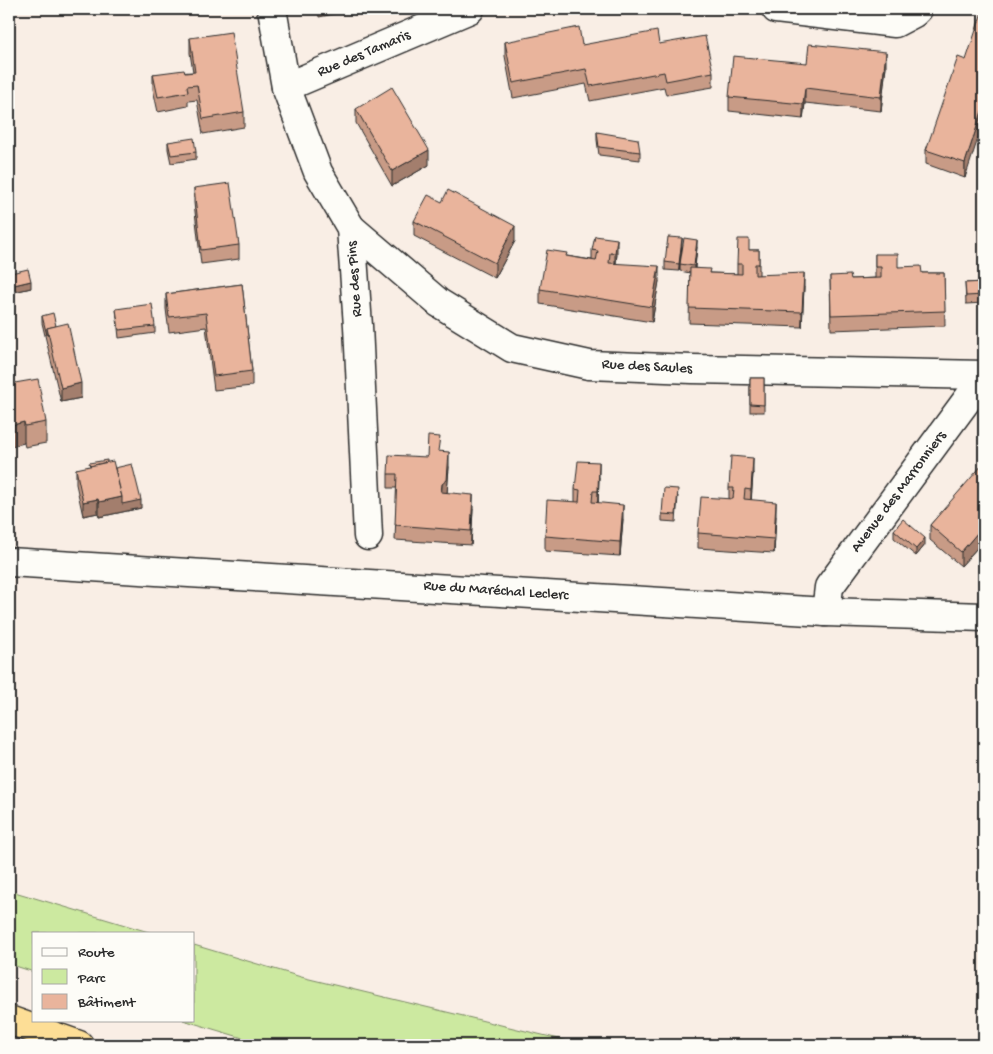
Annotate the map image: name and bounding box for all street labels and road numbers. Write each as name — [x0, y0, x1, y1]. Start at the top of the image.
street label: Rue des Tamaris — [315, 26, 413, 82]
street label: Rue des Pins — [343, 240, 367, 318]
street label: Rue des Saules — [601, 356, 693, 378]
street label: Avenue des Marronniers — [847, 427, 951, 556]
street label: Rue du Maréchal Leclerc — [423, 577, 570, 605]

